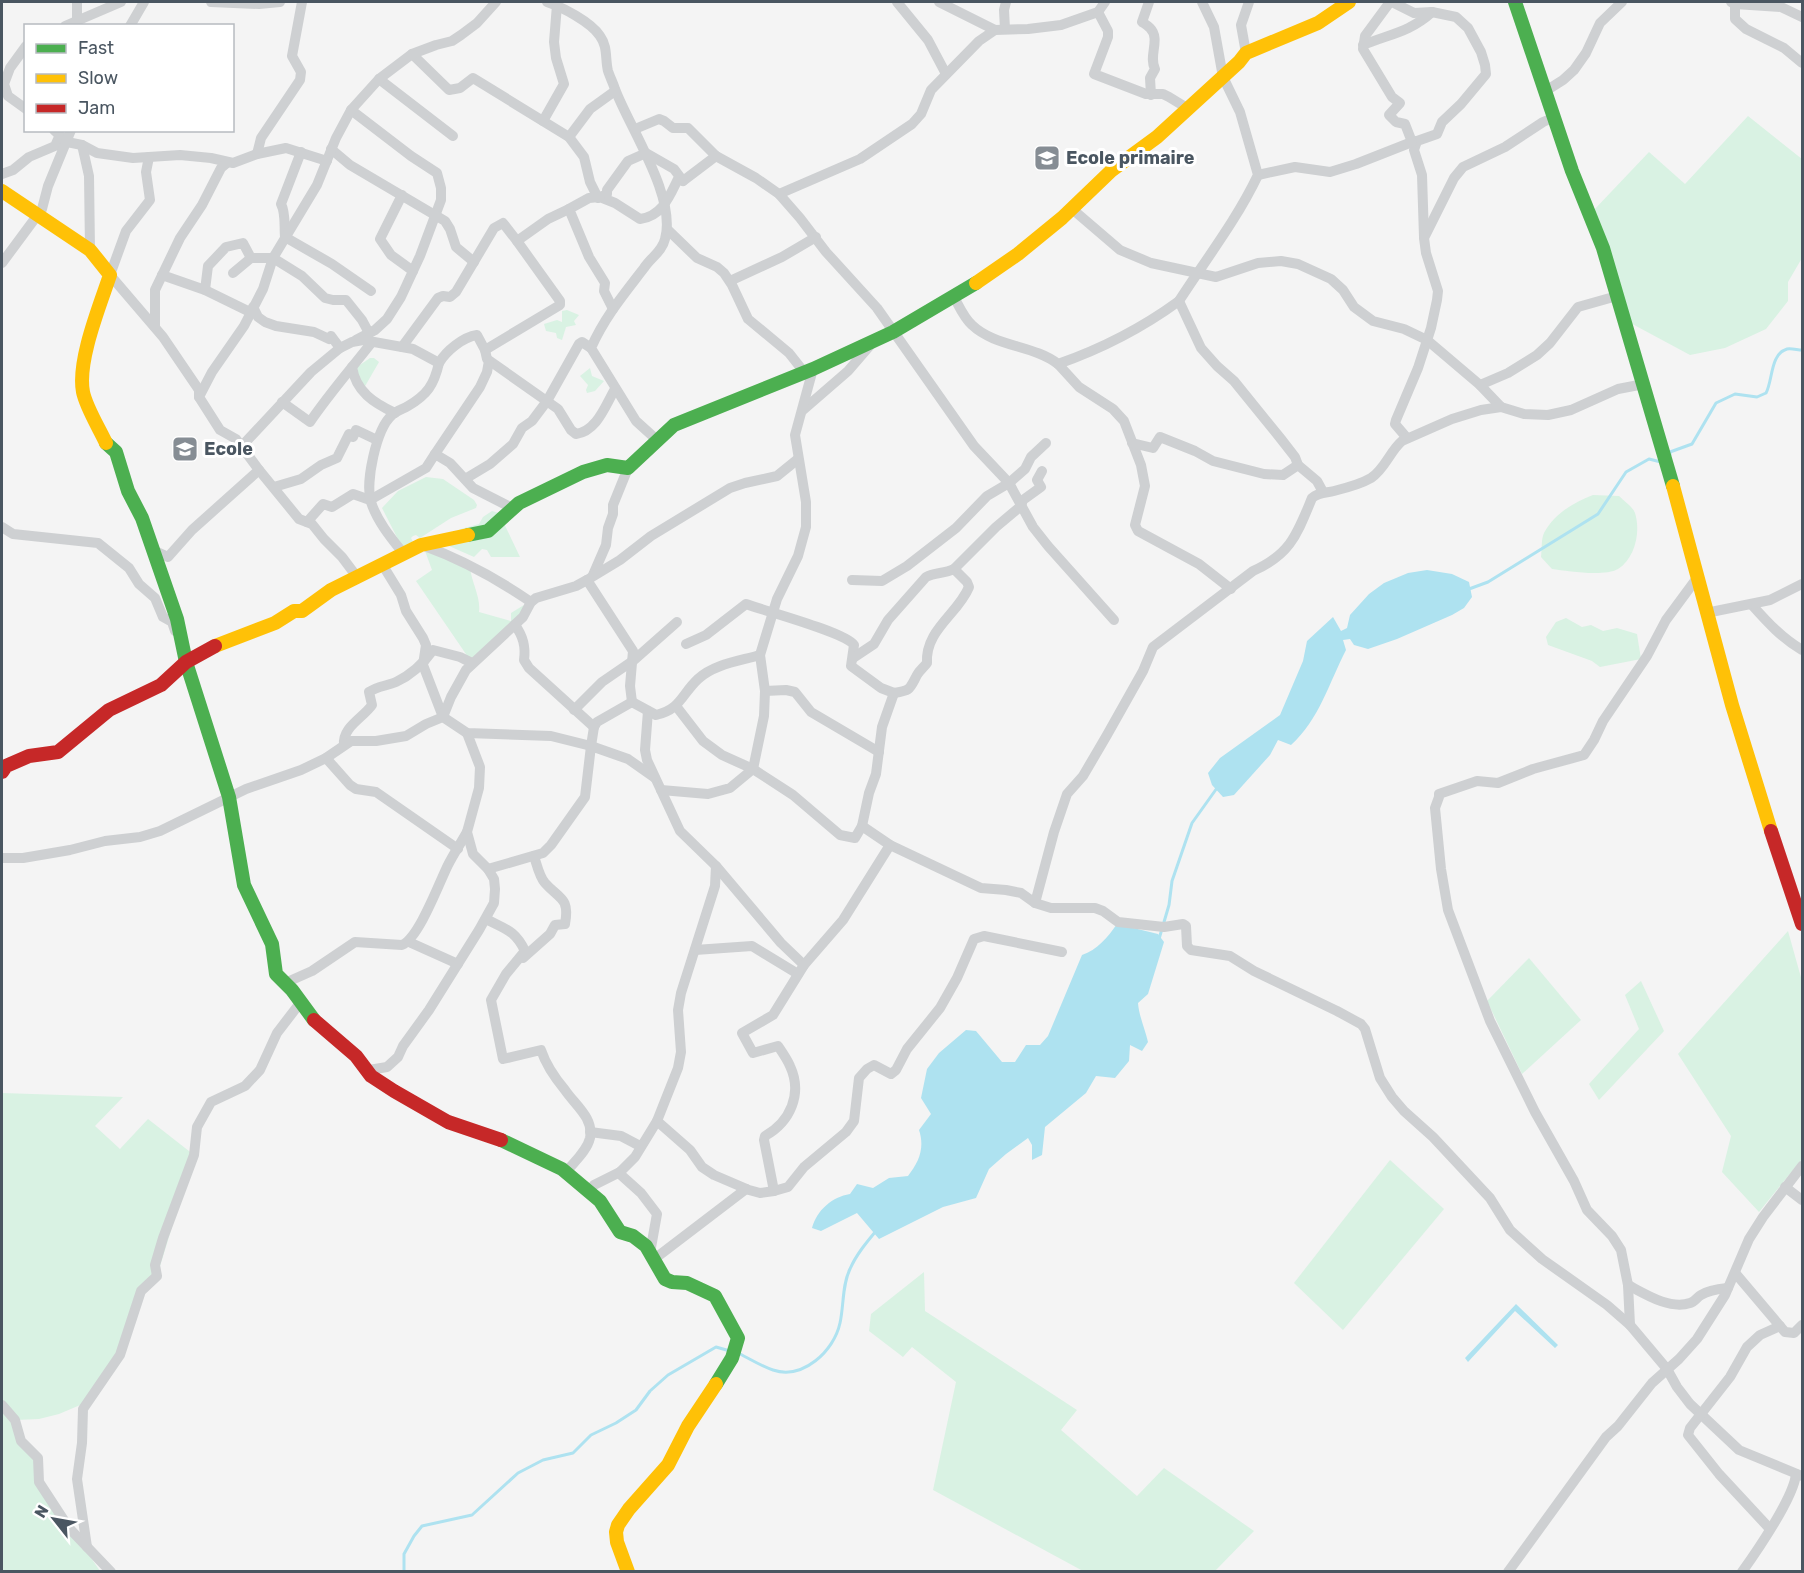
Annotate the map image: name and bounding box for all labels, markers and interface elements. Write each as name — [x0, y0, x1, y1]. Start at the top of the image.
legend — [24, 24, 234, 132]
text: Fast — [78, 37, 114, 59]
text: Slow — [78, 67, 118, 89]
text: Jam — [78, 97, 115, 119]
school or university icon: Ecole primaire — [1032, 143, 1062, 173]
place label: Ecole primaire — [1066, 147, 1195, 169]
school or university icon: Ecole — [170, 434, 200, 464]
place label: Ecole — [204, 438, 253, 460]
north arrow — [24, 1489, 84, 1549]
text: N — [30, 1502, 53, 1521]

